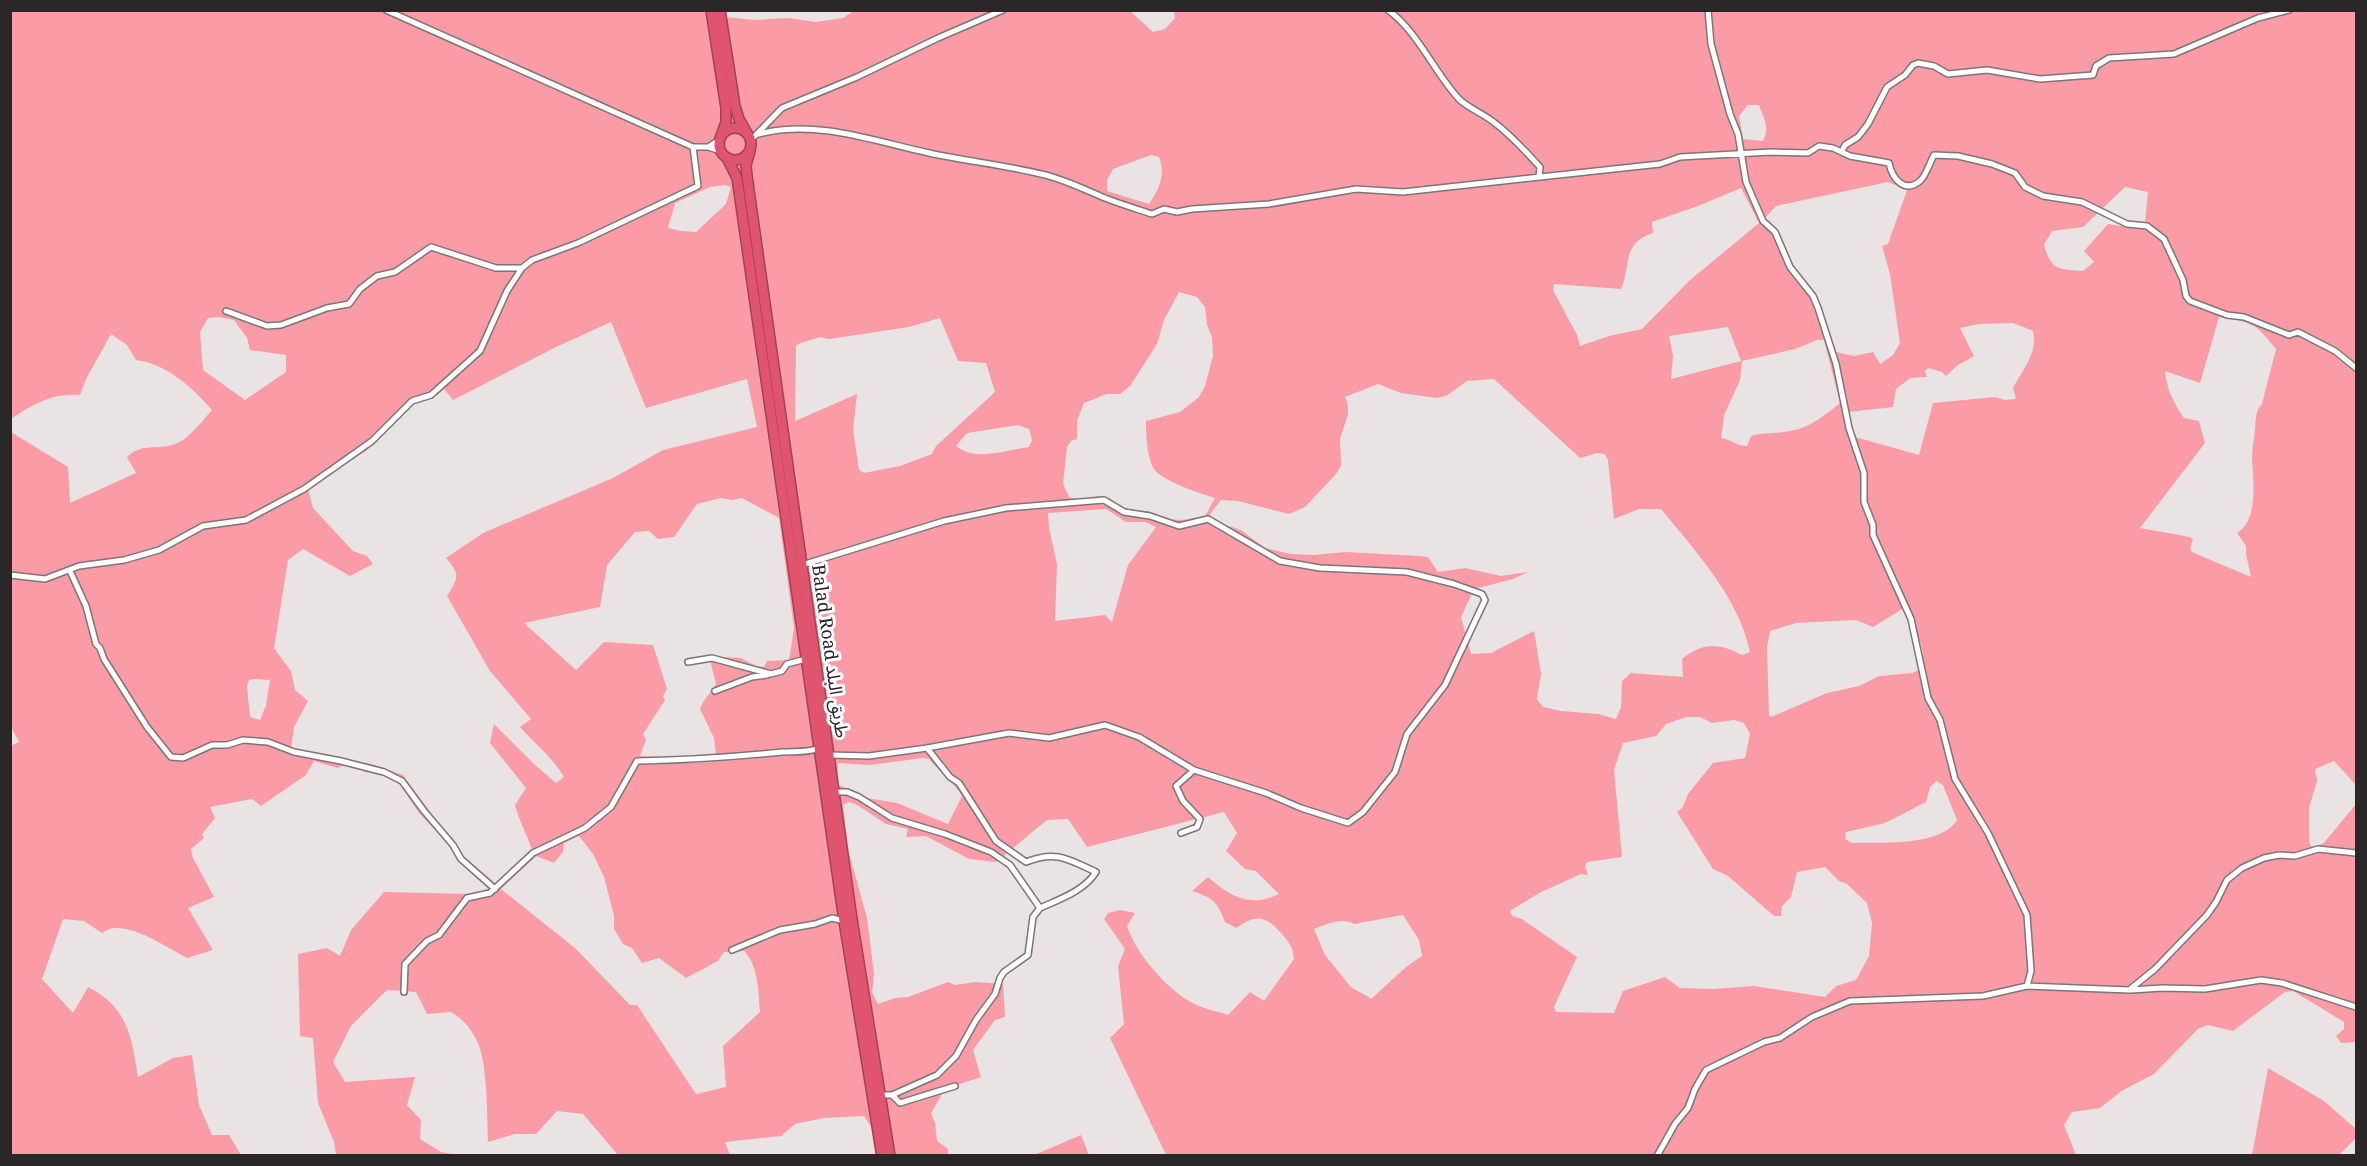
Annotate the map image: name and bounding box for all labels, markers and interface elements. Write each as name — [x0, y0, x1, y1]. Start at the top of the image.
street label: Balad Road طريق البلد — [807, 563, 855, 739]

